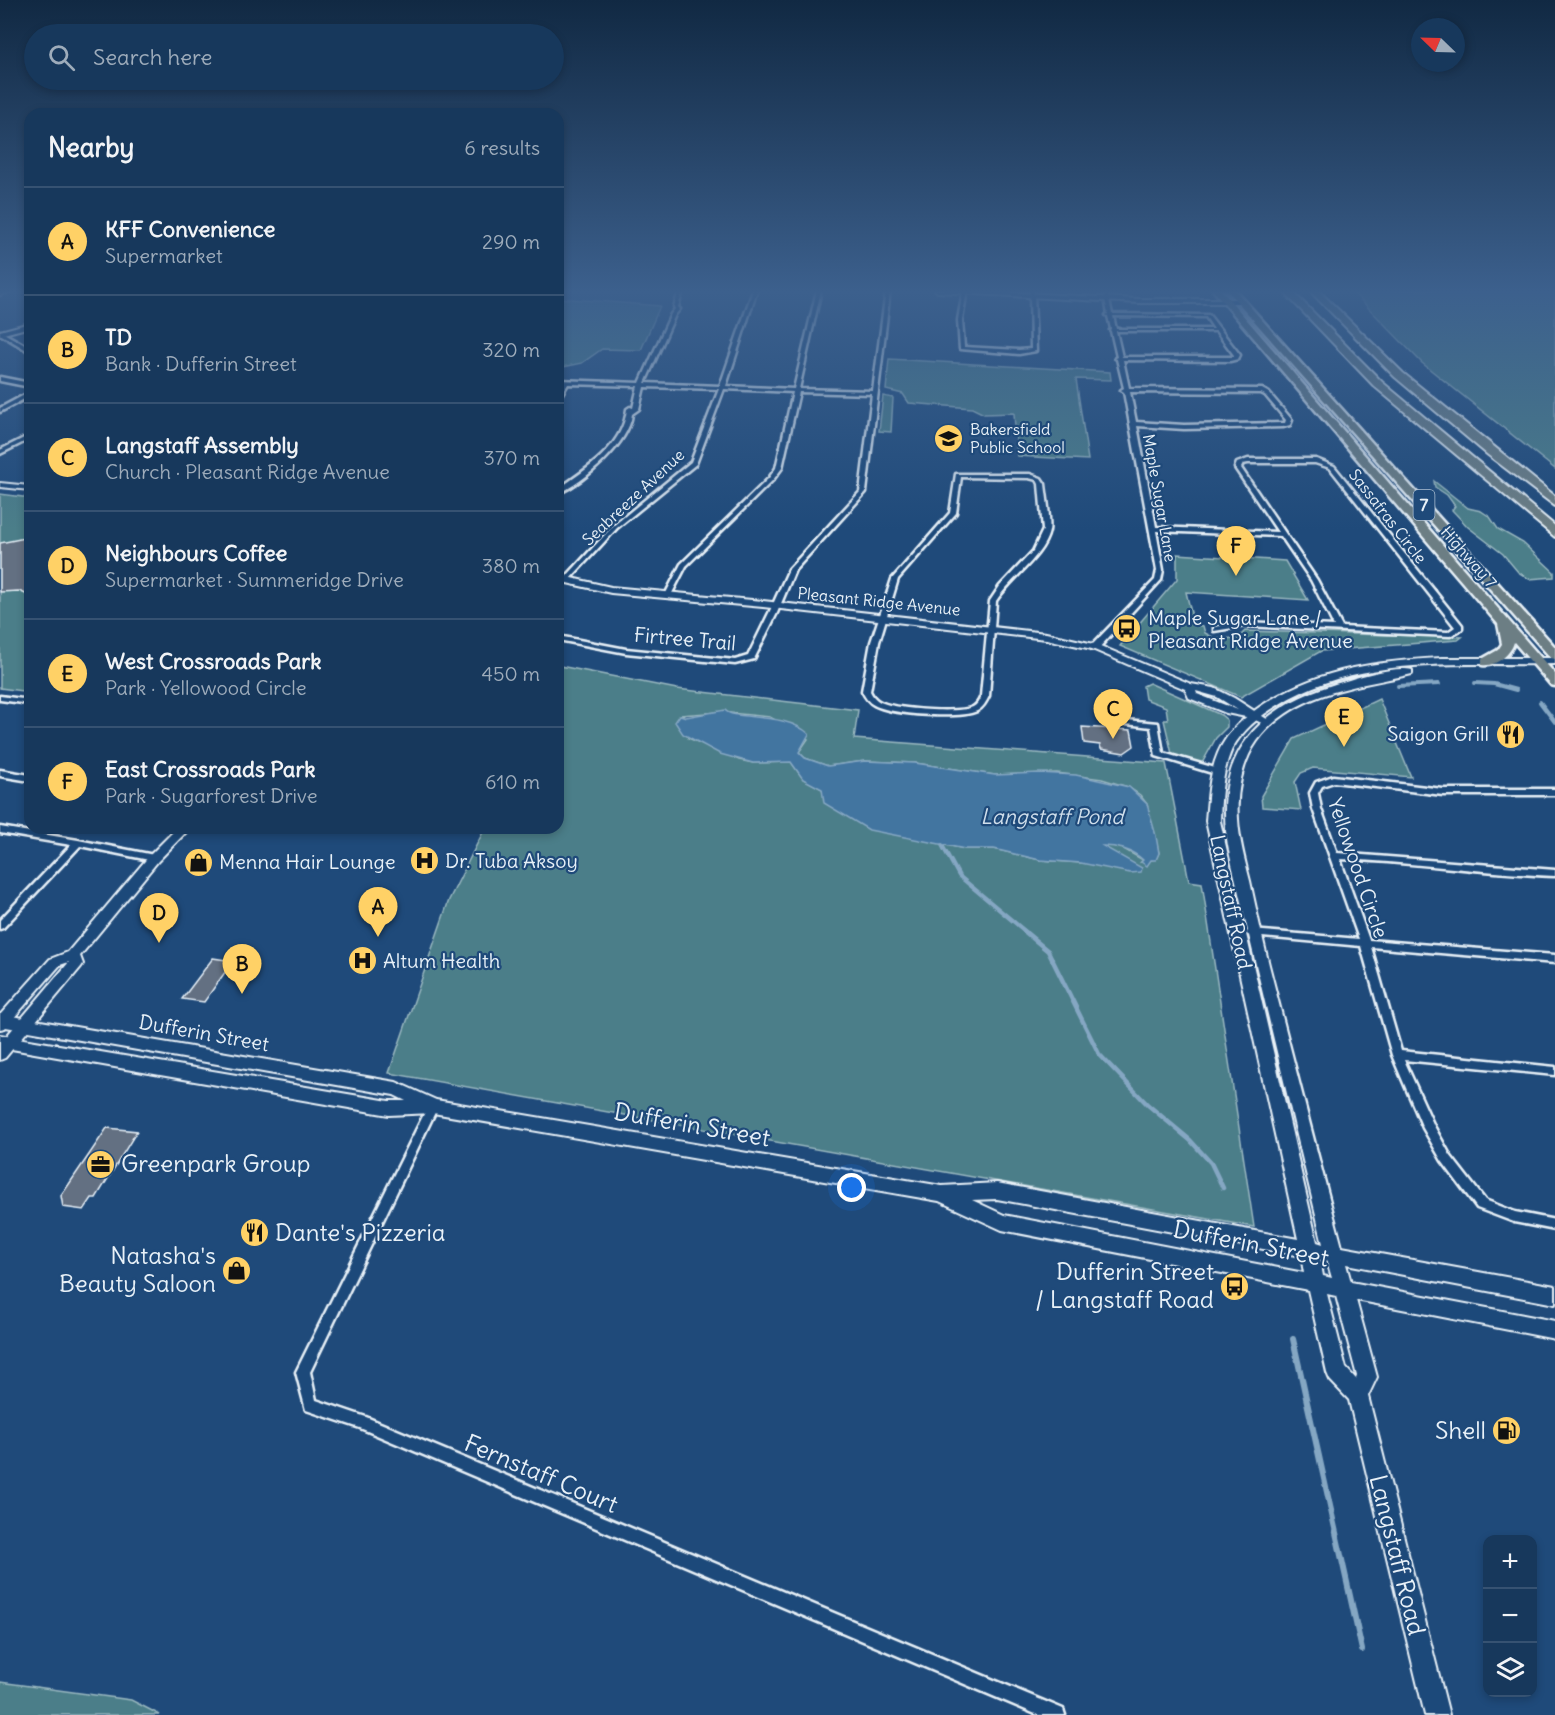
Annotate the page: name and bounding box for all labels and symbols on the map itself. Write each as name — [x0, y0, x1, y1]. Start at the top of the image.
north arrow — [1411, 18, 1465, 72]
place label: Bakersfield Public School — [970, 419, 1065, 457]
school or university icon: Bakersfield Public School — [933, 422, 965, 454]
street label: Maple Sugar Lane — [1139, 433, 1181, 563]
street label: Seabreeze Avenue — [578, 445, 688, 549]
street label: Sassafras Circle — [1345, 465, 1431, 567]
road number: 7 — [1414, 490, 1434, 520]
street label: Highway 7 — [1437, 522, 1501, 592]
pin: F — [1216, 526, 1256, 576]
street label: Pleasant Ridge Avenue — [796, 582, 962, 620]
place label: Maple Sugar Lane / Pleasant Ridge Avenue — [1148, 605, 1353, 653]
bus stop icon: Maple Sugar Lane / Pleasant Ridge Avenue — [1111, 613, 1143, 645]
street label: Firtree Trail — [633, 622, 737, 655]
pin: C — [1094, 690, 1132, 739]
pin: E — [1324, 698, 1364, 747]
restaurant icon: Saigon Grill — [1494, 718, 1526, 750]
place label: Saigon Grill — [1387, 721, 1489, 746]
street label: Yellowood Circle — [1323, 795, 1394, 941]
water label: Langstaff Pond — [981, 803, 1126, 830]
street label: Langstaff Road — [1205, 832, 1258, 972]
hospital icon: Dr. Tuba Aksoy — [408, 845, 440, 877]
shop icon: Menna Hair Lounge — [182, 846, 214, 878]
place label: Dr. Tuba Aksoy — [445, 848, 578, 873]
place label: Menna Hair Lounge — [219, 849, 395, 874]
pin: A — [358, 888, 398, 937]
pin: D — [140, 894, 178, 943]
pin: B — [222, 944, 262, 994]
hospital icon: Altum Health — [346, 945, 378, 977]
place label: Altum Health — [383, 948, 500, 973]
street label: Dufferin Street — [137, 1009, 271, 1056]
street label: Dufferin Street — [612, 1096, 773, 1152]
office icon: Greenpark Group — [84, 1148, 116, 1180]
place label: Greenpark Group — [121, 1148, 310, 1178]
your location — [837, 1173, 866, 1202]
street label: Dufferin Street — [1171, 1213, 1332, 1273]
restaurant icon: Dante's Pizzeria — [238, 1217, 270, 1249]
place label: Dante's Pizzeria — [275, 1217, 445, 1247]
place label: Natasha's Beauty Saloon — [59, 1240, 216, 1298]
shop icon: Natasha's Beauty Saloon — [221, 1254, 253, 1286]
place label: Dufferin Street / Langstaff Road — [1035, 1256, 1214, 1314]
bus stop icon: Dufferin Street / Langstaff Road — [1219, 1270, 1251, 1302]
place label: Shell — [1435, 1415, 1486, 1445]
fuel station icon: Shell — [1491, 1415, 1523, 1447]
street label: Fernstaff Court — [460, 1427, 623, 1519]
street label: Langstaff Road — [1364, 1471, 1432, 1638]

